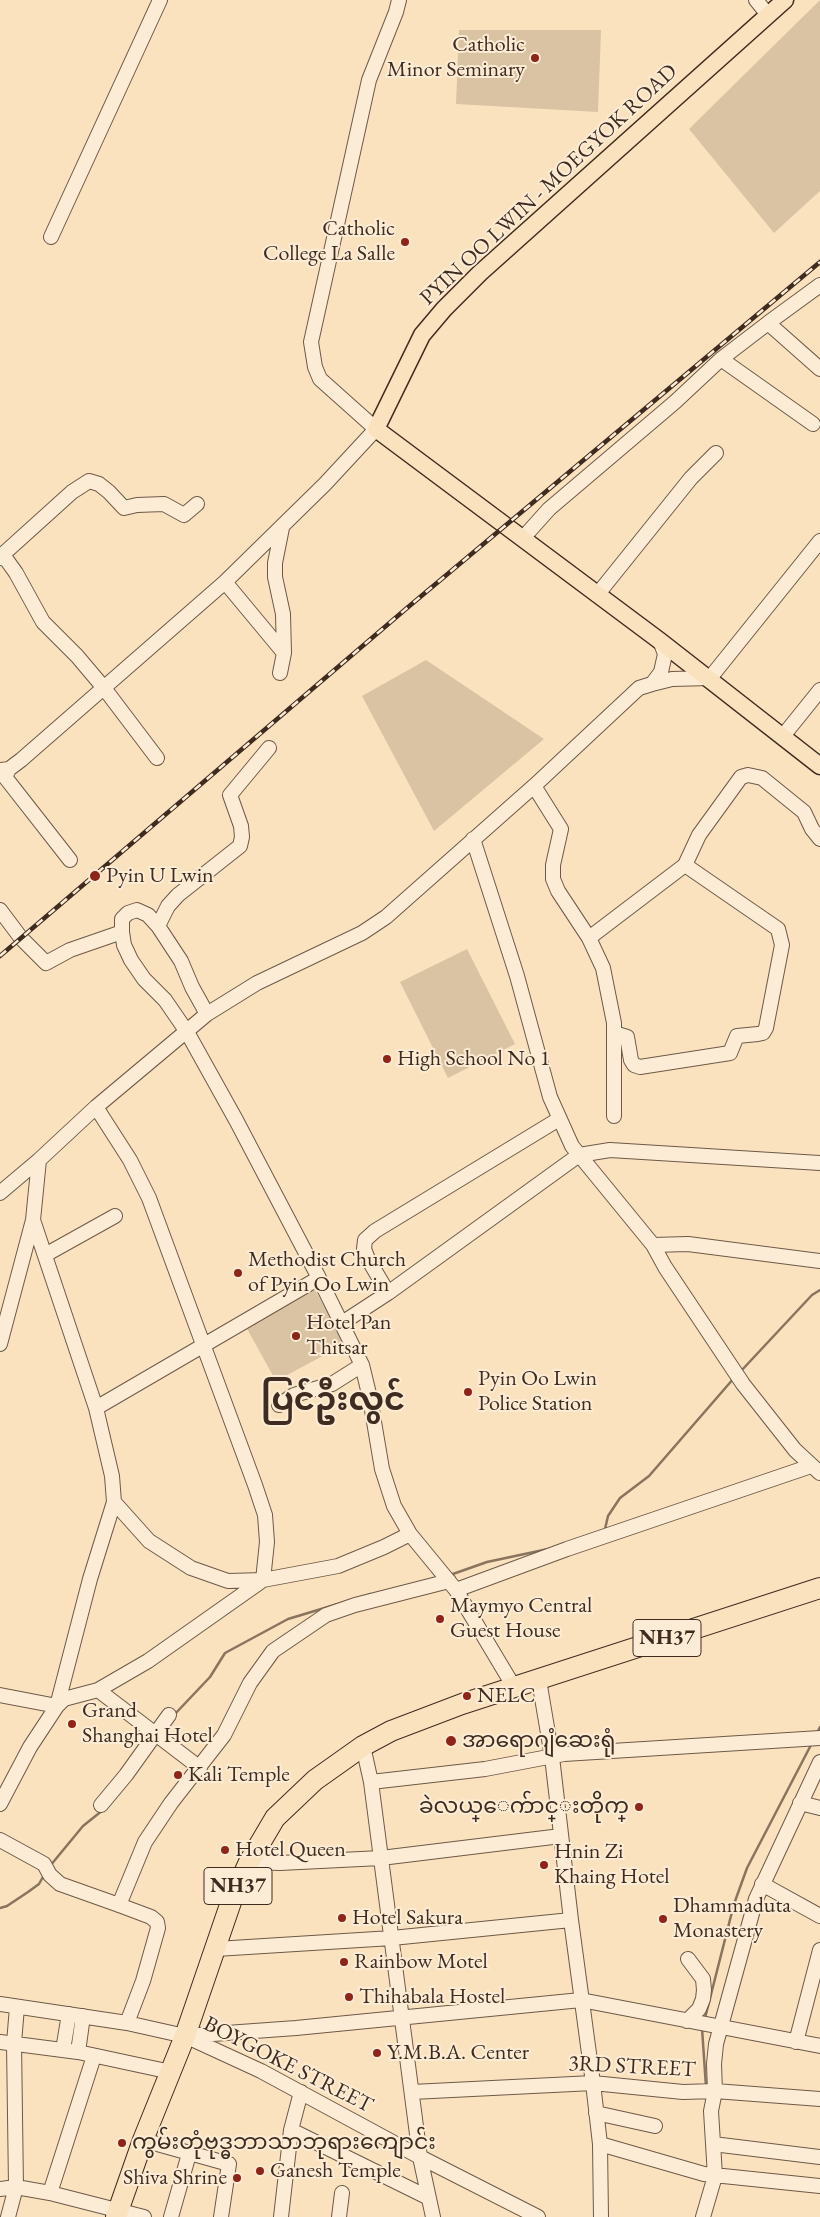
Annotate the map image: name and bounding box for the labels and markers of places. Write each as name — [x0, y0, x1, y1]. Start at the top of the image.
place label: Catholic Minor Seminary — [387, 32, 525, 84]
marker: Catholic Minor Seminary — [529, 52, 541, 64]
place label: Catholic College La Salle — [263, 216, 395, 268]
marker: Catholic College La Salle — [399, 236, 411, 248]
place label: Pyin U Lwin — [106, 863, 214, 889]
marker: Pyin U Lwin — [88, 869, 102, 883]
place label: High School No 1 — [397, 1046, 550, 1072]
marker: High School No 1 — [381, 1053, 393, 1065]
place label: Methodist Church of Pyin Oo Lwin — [248, 1247, 406, 1298]
marker: Methodist Church of Pyin Oo Lwin — [232, 1267, 244, 1279]
place label: Hotel Pan Thitsar — [306, 1310, 391, 1362]
marker: Hotel Pan Thitsar — [290, 1330, 302, 1342]
place label: Pyin Oo Lwin Police Station — [478, 1366, 597, 1418]
marker: Pyin Oo Lwin Police Station — [462, 1386, 474, 1398]
place label: Maymyo Central Guest House — [450, 1593, 592, 1644]
marker: Maymyo Central Guest House — [434, 1613, 446, 1625]
place label: NELC — [477, 1683, 535, 1709]
marker: NELC — [461, 1690, 473, 1702]
place label: Grand Shanghai Hotel — [82, 1698, 213, 1750]
marker: Grand Shanghai Hotel — [66, 1718, 78, 1730]
place label: အာရောဂျံဆေးရုံ — [462, 1728, 616, 1754]
marker: အာရောဂျံဆေးရုံ — [444, 1734, 458, 1748]
place label: Kali Temple — [188, 1762, 290, 1788]
marker: Kali Temple — [172, 1769, 184, 1781]
place label: ခဲလယ္ေက်ာင္းတိုက္ — [419, 1794, 629, 1820]
marker: ခဲလယ္ေက်ာင္းတိုက္ — [633, 1801, 645, 1813]
place label: Hotel Queen — [235, 1837, 346, 1863]
place label: Hnin Zi Khaing Hotel — [554, 1839, 670, 1890]
marker: Hotel Queen — [219, 1844, 231, 1856]
marker: Hnin Zi Khaing Hotel — [538, 1859, 550, 1871]
place label: Dhammaduta Monastery — [673, 1893, 791, 1944]
place label: Hotel Sakura — [352, 1905, 463, 1931]
marker: Hotel Sakura — [336, 1912, 348, 1924]
marker: Dhammaduta Monastery — [657, 1913, 669, 1925]
place label: Rainbow Motel — [354, 1949, 488, 1975]
marker: Rainbow Motel — [338, 1956, 350, 1968]
place label: Thihabala Hostel — [359, 1984, 505, 2010]
marker: Thihabala Hostel — [343, 1991, 355, 2003]
place label: Y.M.B.A. Center — [387, 2040, 529, 2066]
marker: Y.M.B.A. Center — [371, 2047, 383, 2059]
place label: ကွမ်းတုံဗုဒ္ဓဘာသာဘုရားကျောင်း — [132, 2130, 436, 2156]
marker: ကွမ်းတုံဗုဒ္ဓဘာသာဘုရားကျောင်း — [116, 2137, 128, 2149]
place label: Ganesh Temple — [270, 2158, 401, 2184]
place label: Shiva Shrine — [123, 2165, 227, 2191]
marker: Ganesh Temple — [254, 2165, 266, 2177]
marker: Shiva Shrine — [231, 2172, 243, 2184]

